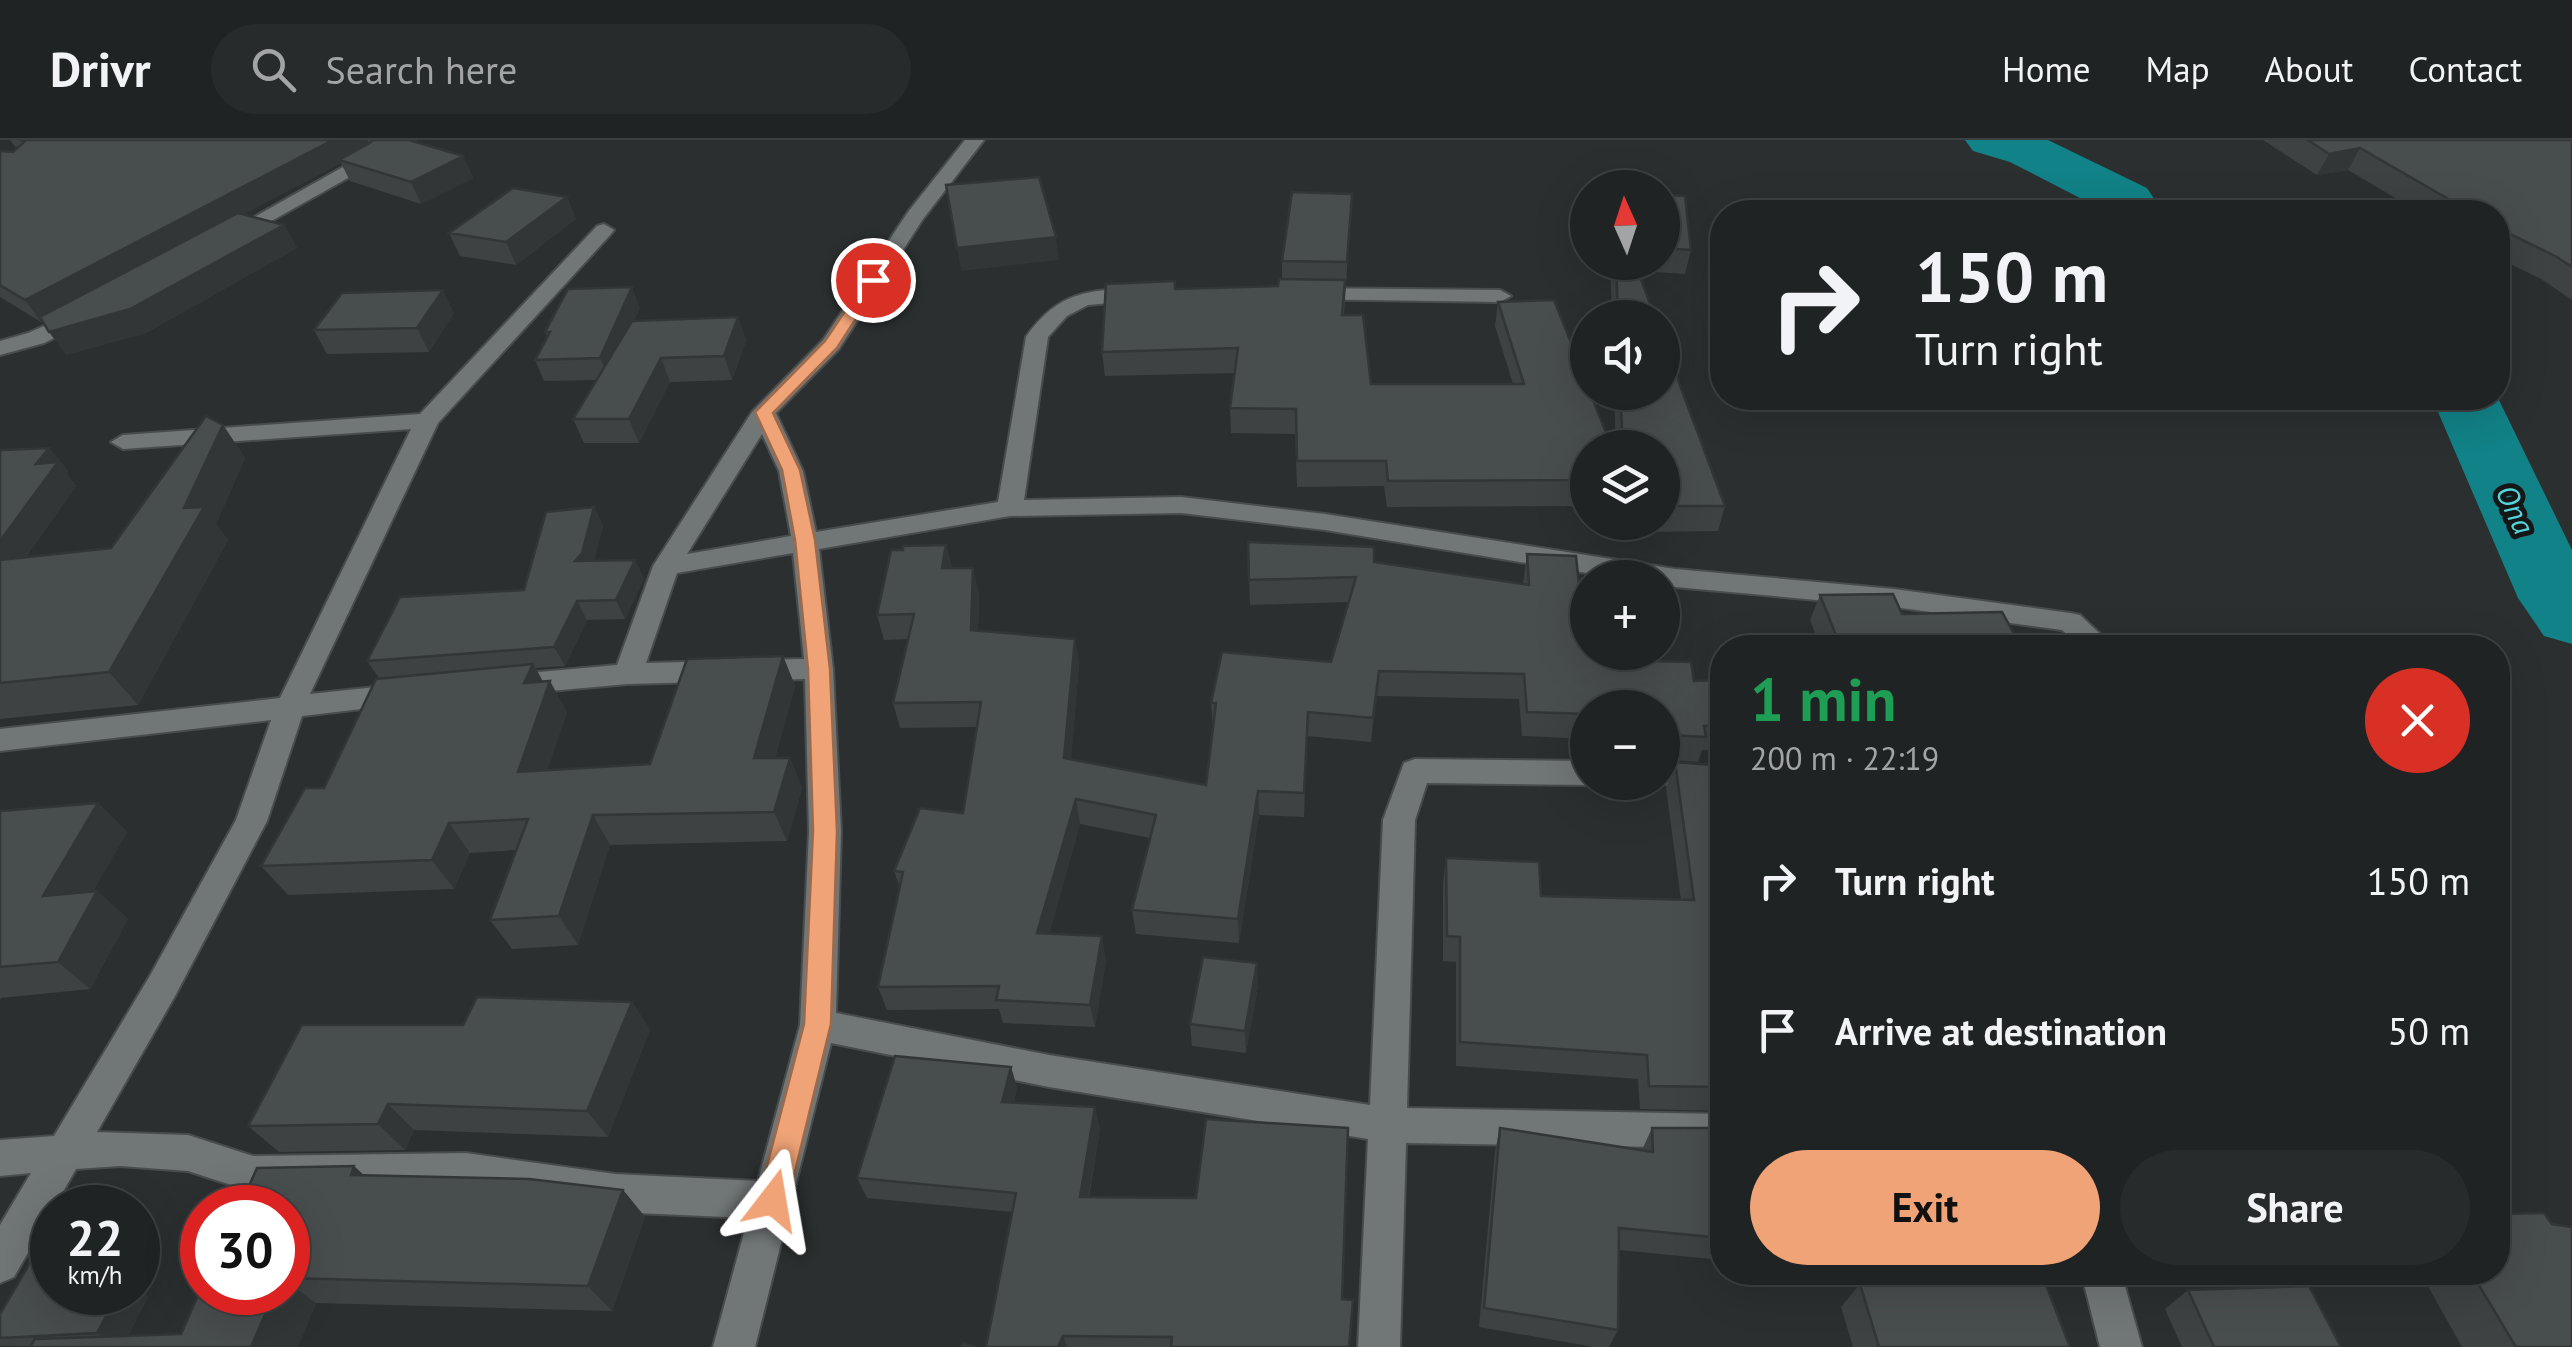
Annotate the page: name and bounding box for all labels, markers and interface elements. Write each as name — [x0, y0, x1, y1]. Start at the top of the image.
search box — [211, 24, 911, 114]
text: Drivr — [50, 38, 151, 100]
icon: search — [246, 42, 301, 97]
text: Search here — [326, 45, 517, 94]
text: Home — [2002, 46, 2091, 92]
text: Map — [2146, 46, 2210, 92]
text: About — [2265, 46, 2353, 92]
text: Contact — [2408, 46, 2522, 92]
north arrow — [1570, 170, 1680, 280]
map controls — [1570, 170, 1680, 800]
text: 150 m — [1915, 231, 2108, 321]
pin — [831, 238, 916, 323]
icon: right — [1750, 240, 1880, 370]
icon: arrive — [846, 253, 901, 308]
button: sound — [1570, 300, 1680, 410]
text: Turn right — [1915, 319, 2103, 377]
button: layers — [1570, 430, 1680, 540]
water label: Ona — [2488, 478, 2544, 540]
button: + — [1570, 560, 1680, 670]
text: 1 min — [1750, 660, 1896, 738]
button: close — [2365, 668, 2470, 773]
button: − — [1570, 690, 1680, 800]
text: 200 m · 22:19 — [1750, 737, 1939, 779]
icon: right — [1750, 853, 1805, 908]
text: Turn right — [1835, 856, 1995, 905]
text: 150 m — [2367, 856, 2470, 905]
icon: arrive — [1750, 1003, 1805, 1058]
text: Arrive at destination — [1835, 1006, 2167, 1055]
text: 50 m — [2388, 1006, 2470, 1055]
position arrow — [721, 1148, 825, 1252]
button: Exit — [1750, 1150, 2100, 1265]
button: Share — [2120, 1150, 2470, 1265]
speed limit sign: 30 — [180, 1185, 310, 1315]
text: 22 — [67, 1205, 123, 1270]
text: km/h — [68, 1259, 122, 1291]

